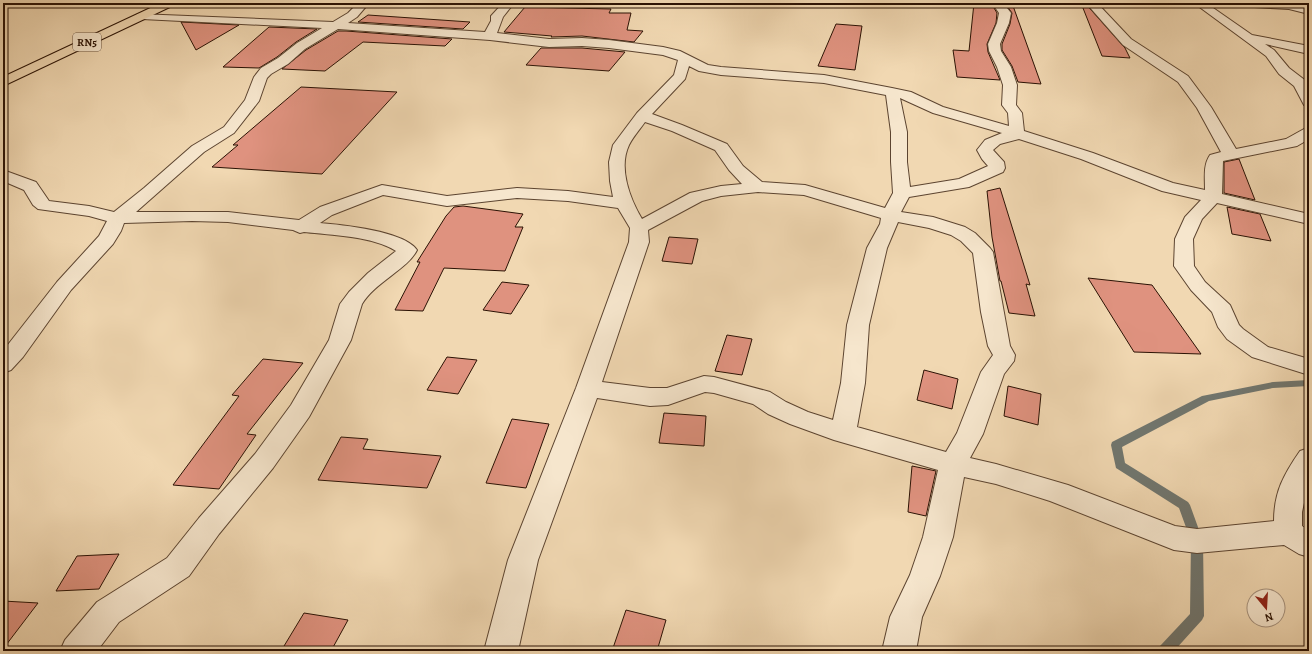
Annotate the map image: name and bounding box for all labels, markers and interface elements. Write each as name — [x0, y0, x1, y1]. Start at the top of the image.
road number: RN5 — [73, 33, 101, 51]
north arrow — [1246, 588, 1286, 628]
text: N — [1263, 609, 1275, 625]

